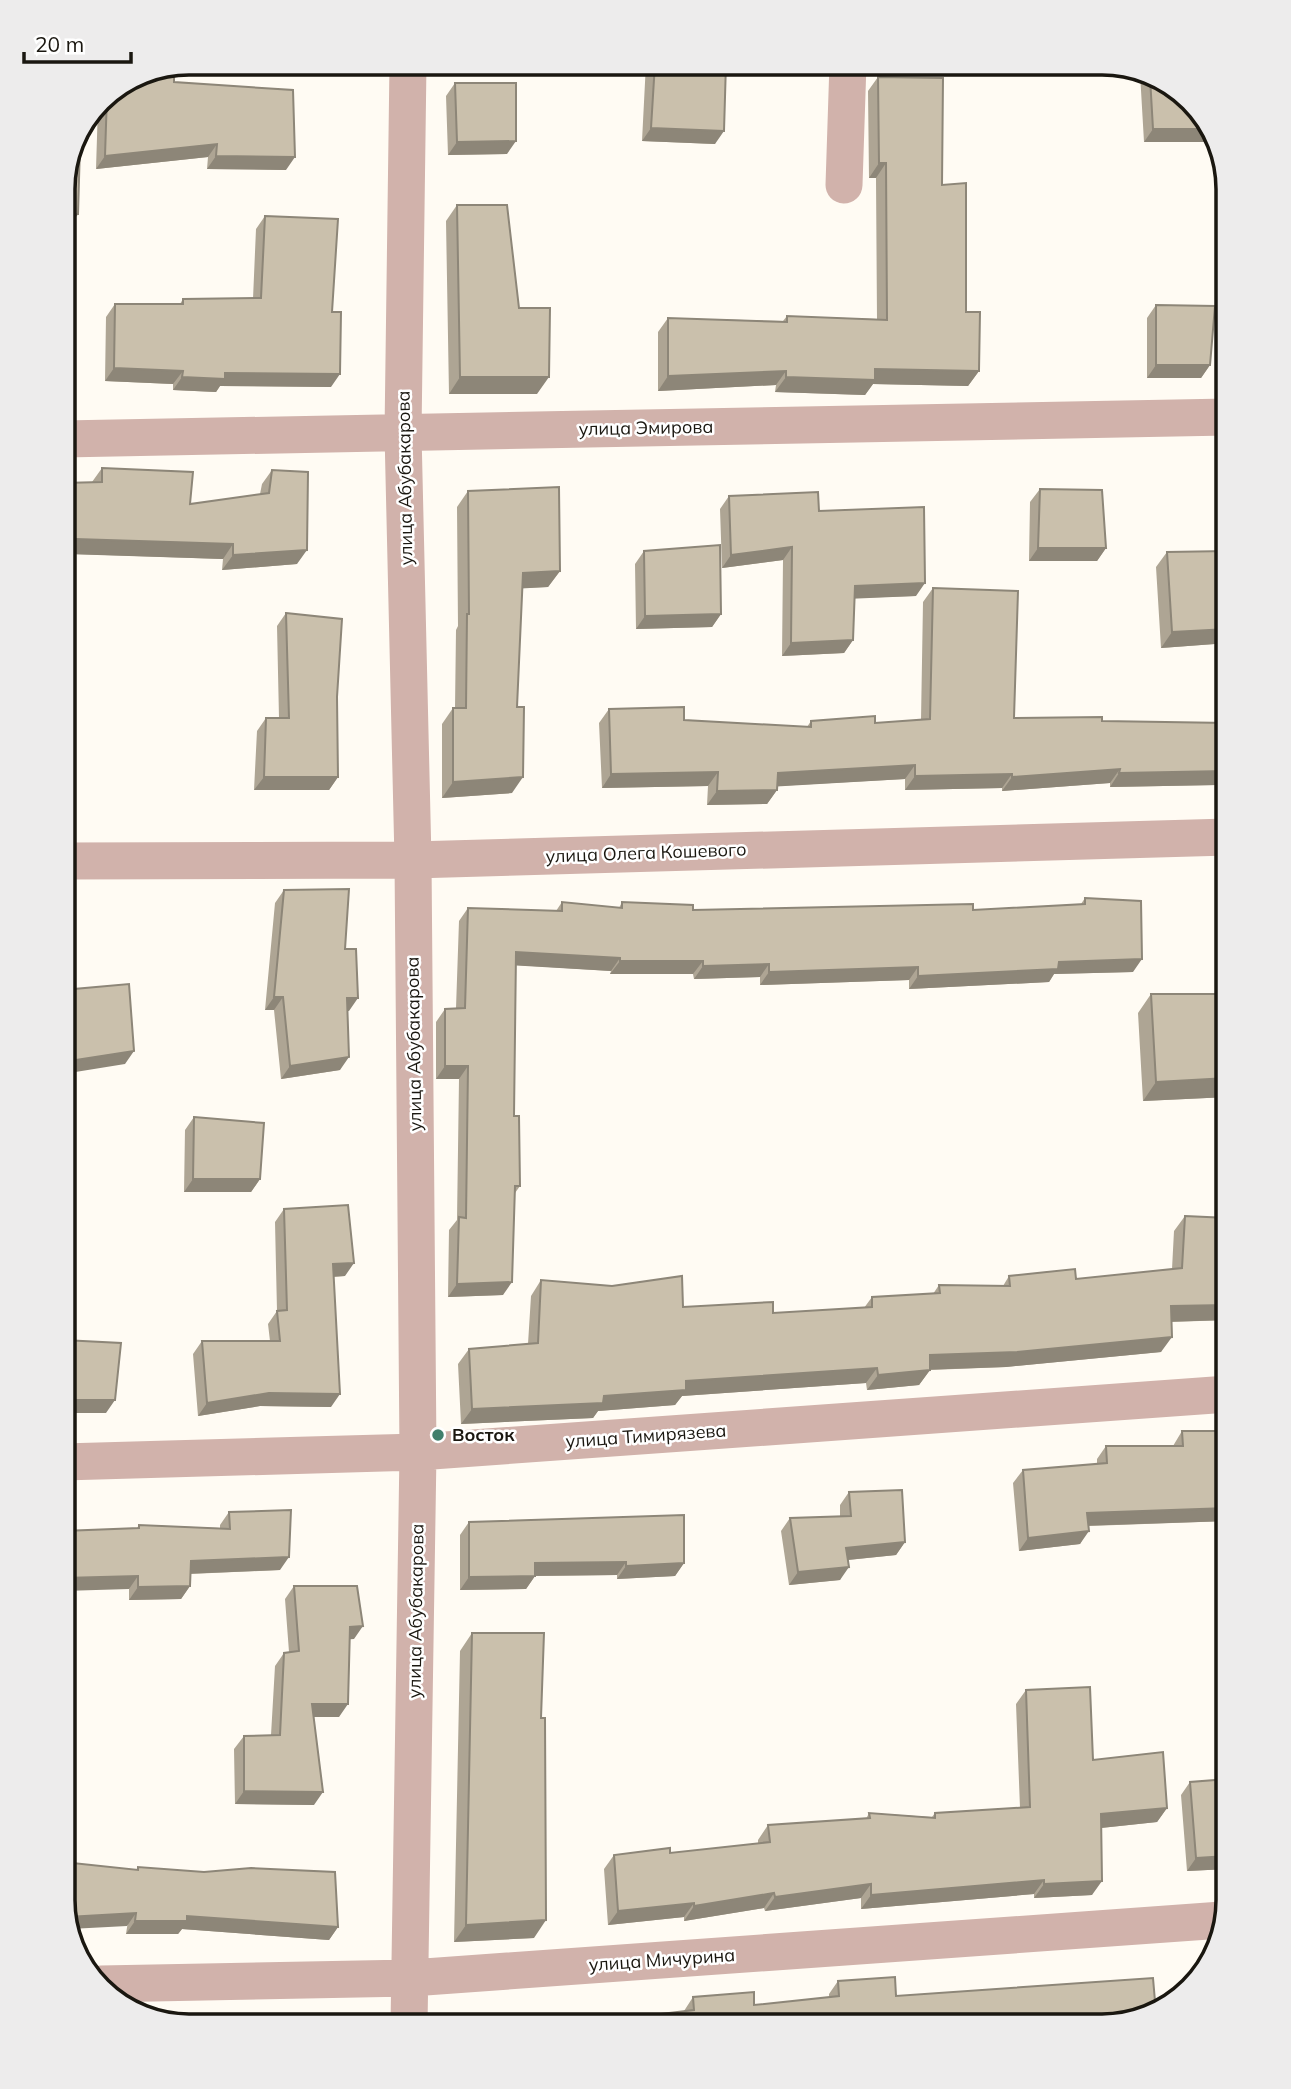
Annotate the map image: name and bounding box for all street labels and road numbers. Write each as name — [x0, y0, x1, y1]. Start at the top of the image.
street label: улица Абубакарова — [391, 390, 418, 566]
street label: улица Эмирова — [578, 415, 714, 440]
street label: улица Олега Кошевого — [545, 838, 747, 867]
street label: улица Абубакарова — [400, 956, 427, 1132]
street label: улица Тимирязева — [565, 1418, 727, 1453]
street label: улица Абубакарова — [402, 1523, 429, 1699]
street label: улица Мичурина — [588, 1943, 736, 1976]

